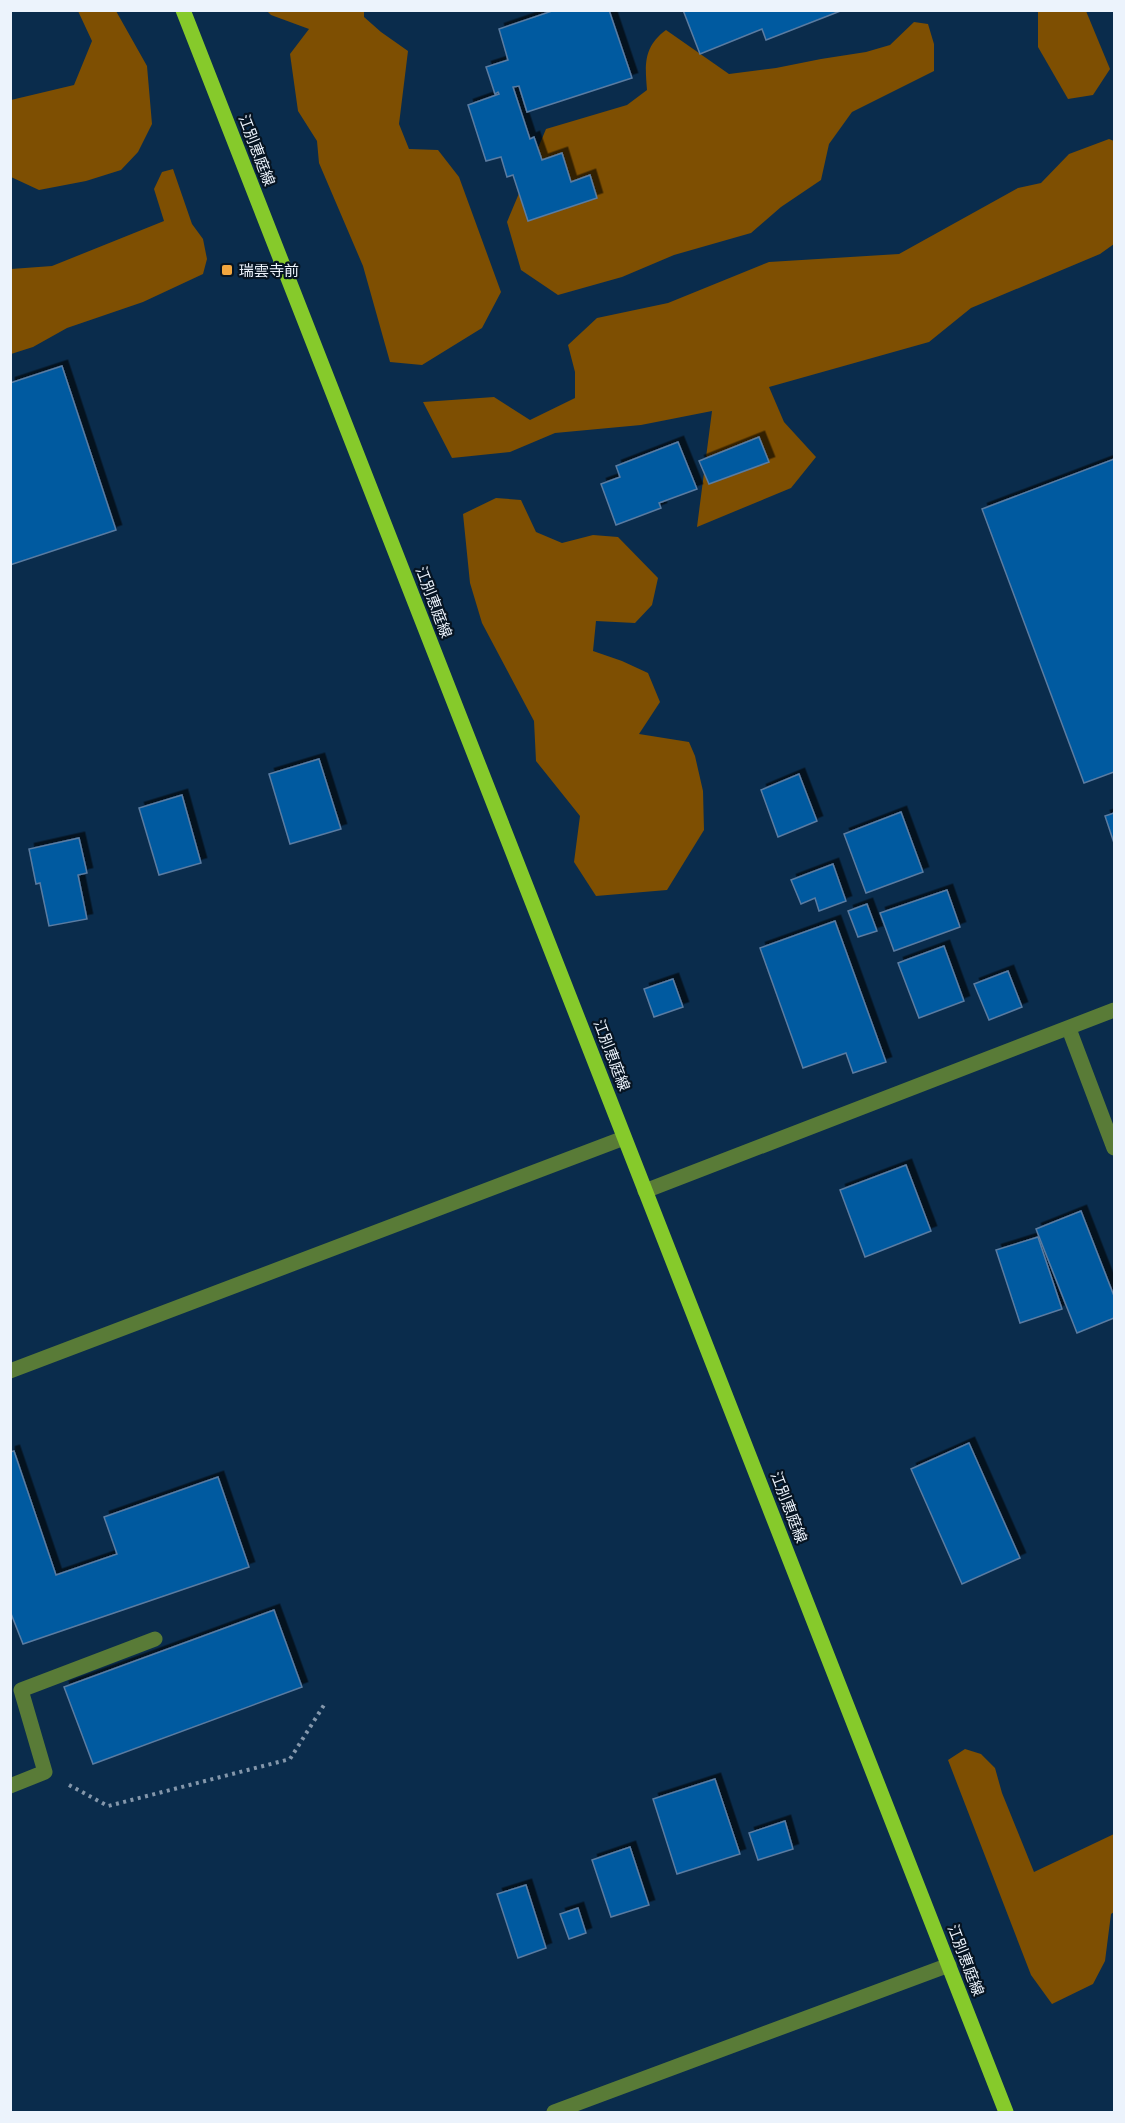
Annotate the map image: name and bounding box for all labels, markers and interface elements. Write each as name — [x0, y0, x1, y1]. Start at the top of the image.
street label: 江別恵庭線 — [235, 112, 279, 188]
place label: 瑞雲寺前 — [239, 261, 299, 280]
marker: 瑞雲寺前 — [220, 263, 234, 277]
street label: 江別恵庭線 — [412, 564, 456, 640]
street label: 江別恵庭線 — [590, 1017, 634, 1093]
street label: 江別恵庭線 — [767, 1469, 811, 1545]
street label: 江別恵庭線 — [944, 1922, 988, 1998]

